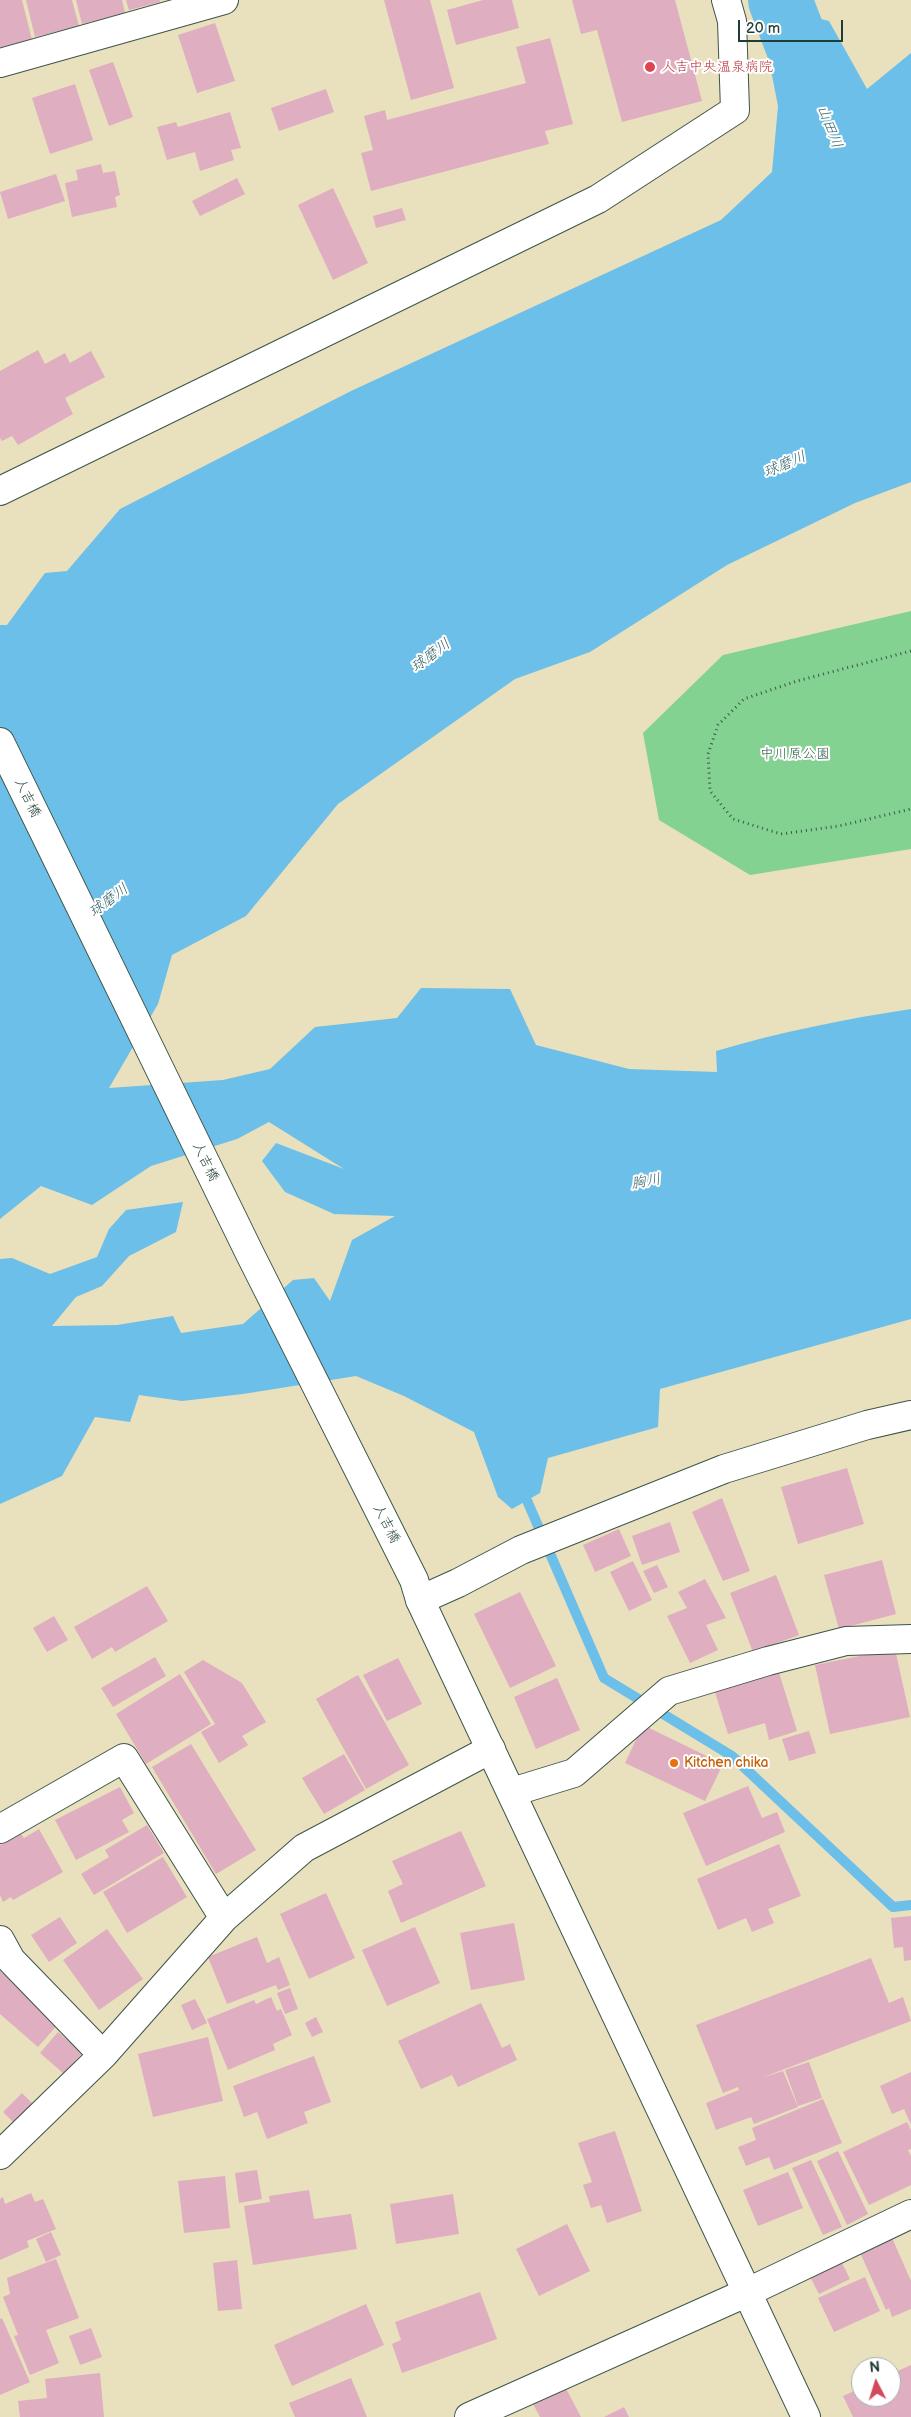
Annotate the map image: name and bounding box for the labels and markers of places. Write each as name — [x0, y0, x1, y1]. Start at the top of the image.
place label: 人吉中央温泉病院 — [661, 59, 773, 75]
marker: 人吉中央温泉病院 — [643, 60, 657, 74]
place label: Kitchen chika — [684, 1755, 768, 1771]
marker: Kitchen chika — [668, 1757, 680, 1769]

